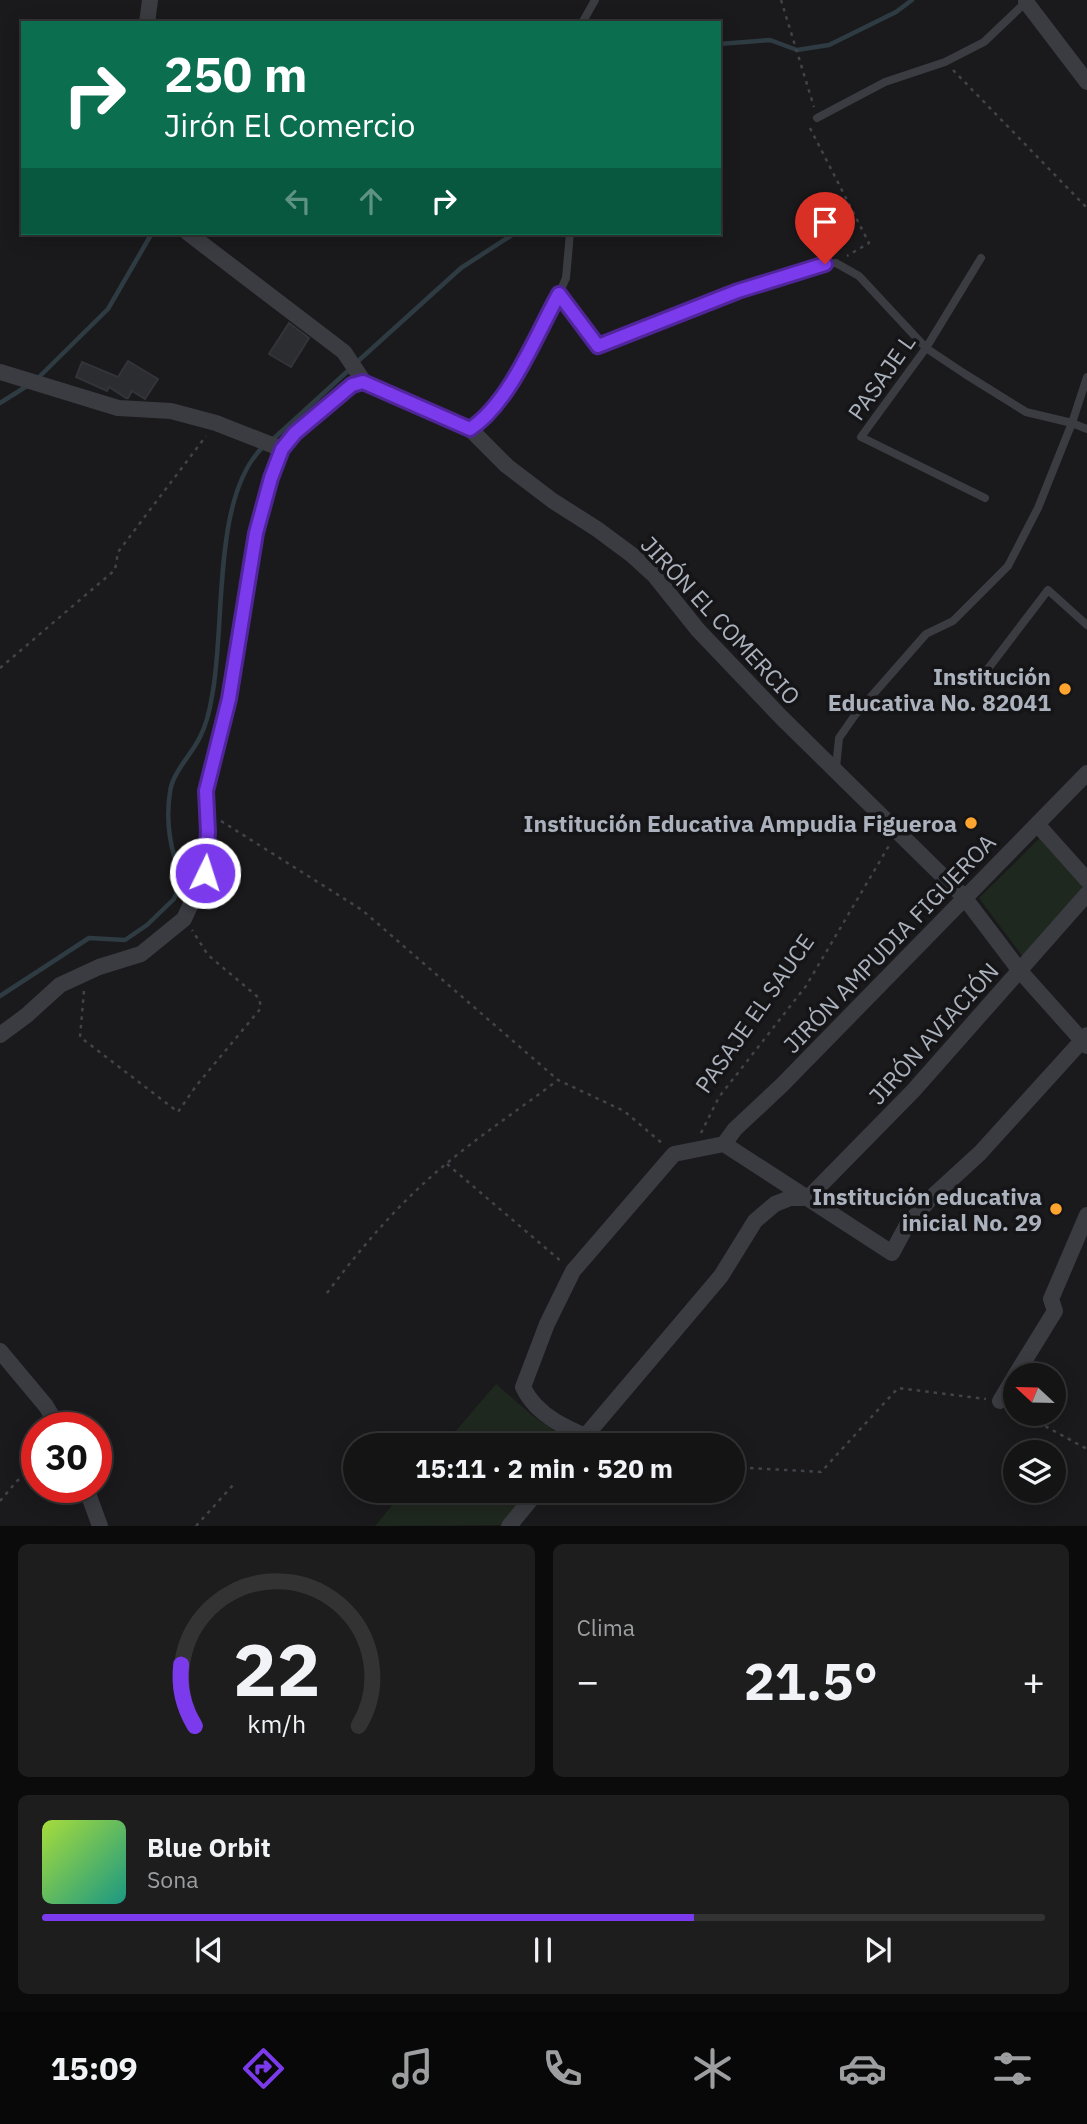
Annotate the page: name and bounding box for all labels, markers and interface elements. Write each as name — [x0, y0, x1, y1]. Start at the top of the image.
text: 250 m — [164, 42, 308, 105]
icon: right — [49, 49, 140, 140]
text: Jirón El Comercio — [164, 104, 415, 146]
icon: left — [279, 182, 317, 220]
icon: ahead — [352, 182, 390, 220]
icon: right — [425, 182, 463, 220]
pin — [795, 192, 855, 264]
icon: arrive — [806, 203, 844, 241]
street label: PASAJE L — [841, 328, 921, 426]
street label: JIRÓN EL COMERCIO — [635, 529, 807, 711]
place label: Institución Educativa No. 82041 — [828, 661, 1051, 717]
marker: Institución Educativa No. 82041 — [1057, 681, 1073, 697]
place label: Institución Educativa Ampudia Figueroa — [524, 808, 957, 838]
marker: Institución Educativa Ampudia Figueroa — [963, 815, 979, 831]
street label: JIRÓN AMPUDIA FIGUEROA — [776, 827, 1002, 1059]
position arrow — [168, 836, 242, 910]
street label: PASAJE EL SAUCE — [688, 927, 820, 1099]
street label: JIRÓN AVIACIÓN — [861, 956, 1005, 1110]
place label: Institución educativa inicial No. 29 — [812, 1181, 1042, 1237]
marker: Institución educativa inicial No. 29 — [1048, 1201, 1064, 1217]
north arrow — [1003, 1363, 1066, 1426]
map controls — [1003, 1363, 1066, 1503]
speed limit sign: 30 — [21, 1412, 112, 1503]
button: layers — [1003, 1440, 1066, 1503]
text: 15:11 · 2 min · 520 m — [415, 1451, 673, 1485]
text: Clima — [577, 1612, 635, 1642]
text: 22 — [233, 1622, 320, 1717]
text: 21.5° — [744, 1647, 878, 1714]
text: − — [577, 1656, 599, 1705]
text: + — [1022, 1656, 1045, 1705]
text: km/h — [247, 1707, 306, 1740]
text: Blue Orbit — [147, 1830, 271, 1864]
text: Sona — [147, 1864, 199, 1894]
icon: previous — [190, 1931, 228, 1969]
icon: pause — [524, 1931, 562, 1969]
icon: next — [859, 1931, 897, 1969]
icon: directions — [239, 2044, 288, 2093]
icon: music — [388, 2044, 437, 2093]
icon: phone — [538, 2044, 587, 2093]
icon: climate — [688, 2044, 737, 2093]
icon: car — [838, 2044, 887, 2093]
icon: filters — [988, 2044, 1037, 2093]
text: 15:09 — [50, 2047, 138, 2089]

